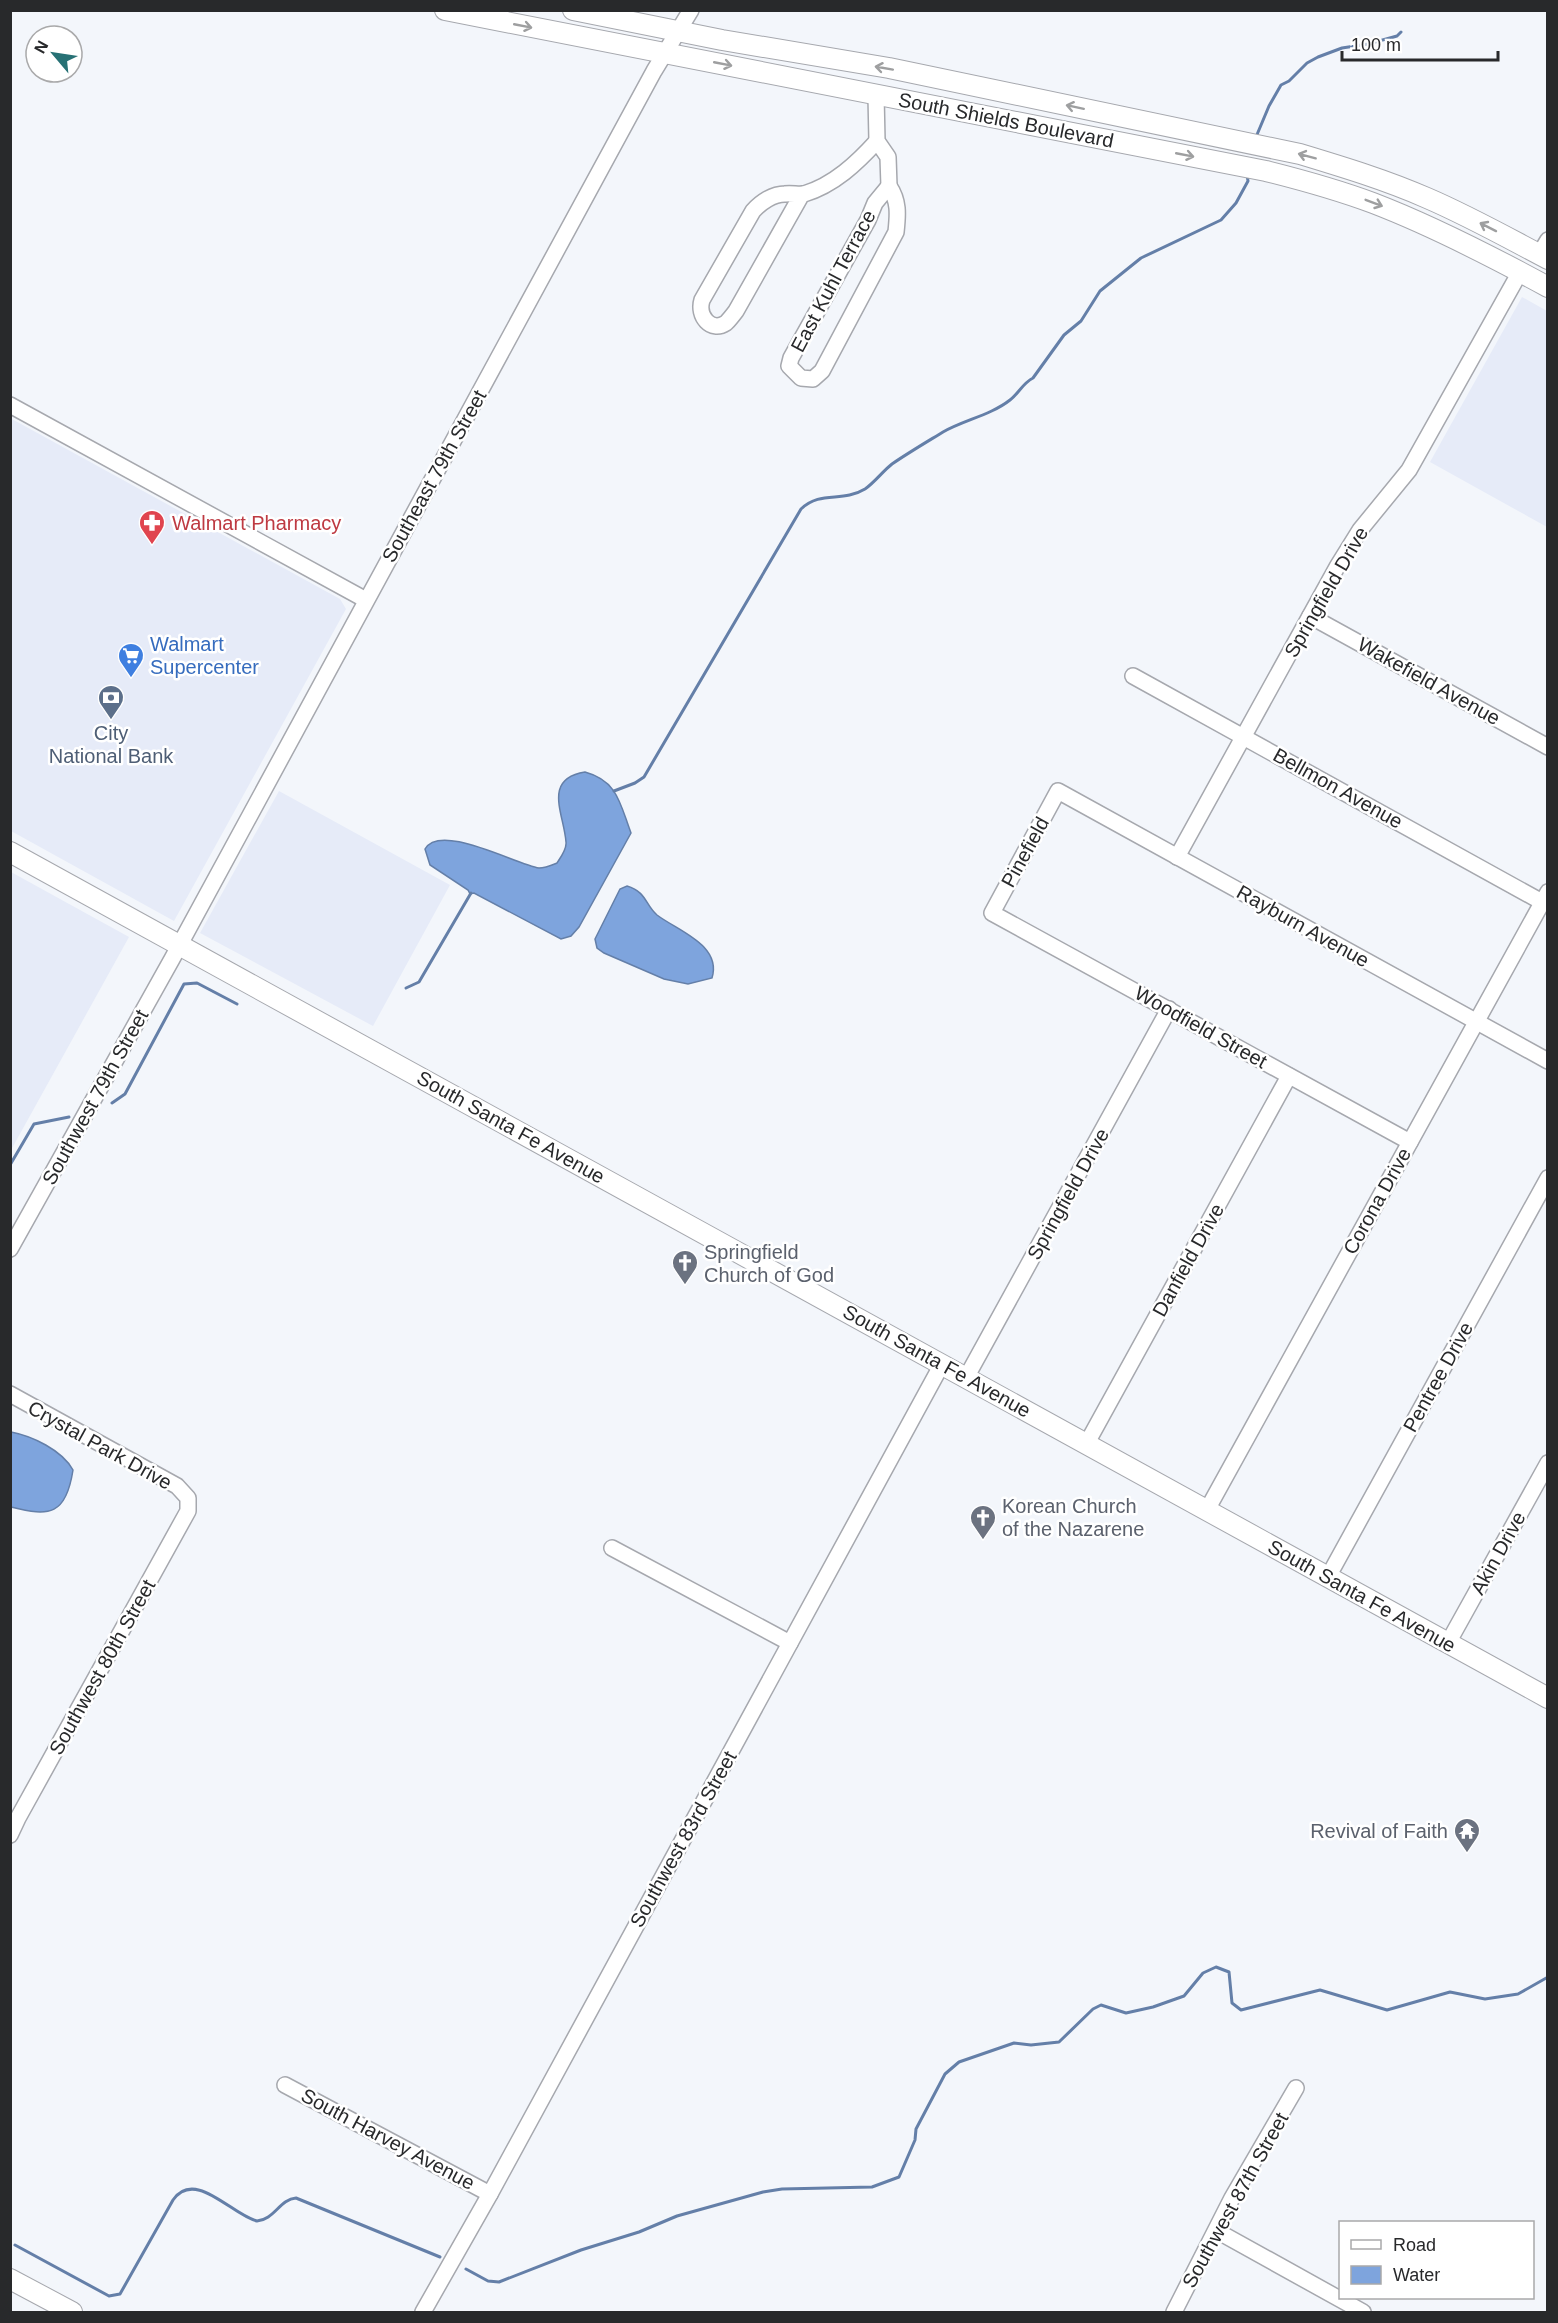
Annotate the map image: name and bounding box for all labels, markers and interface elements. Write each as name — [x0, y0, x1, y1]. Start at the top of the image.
one-way arrow — [513, 21, 533, 32]
north arrow — [24, 24, 84, 84]
scale bar — [1342, 24, 1498, 62]
text: 100 m — [1351, 35, 1401, 55]
text: N — [31, 38, 52, 56]
one-way arrow — [713, 59, 732, 71]
one-way arrow — [874, 62, 894, 73]
street label: South Shields Boulevard — [896, 88, 1116, 152]
one-way arrow — [1065, 101, 1084, 113]
one-way arrow — [1175, 150, 1195, 161]
one-way arrow — [1297, 150, 1316, 161]
one-way arrow — [1364, 199, 1383, 210]
street label: East Kuhl Terrace — [786, 206, 880, 356]
one-way arrow — [1479, 221, 1497, 232]
street label: Southeast 79th Street — [377, 386, 491, 566]
pharmacy icon: Walmart Pharmacy — [137, 508, 167, 546]
place label: Walmart Pharmacy — [172, 512, 341, 534]
street label: Springfield Drive — [1280, 523, 1372, 661]
place label: Walmart Supercenter — [150, 633, 259, 678]
street label: Wakefield Avenue — [1354, 633, 1504, 729]
supermarket icon: Walmart Supercenter — [116, 641, 146, 679]
bank icon: City National Bank — [96, 683, 126, 721]
place label: City National Bank — [49, 722, 174, 767]
street label: Bellmon Avenue — [1270, 743, 1406, 833]
street label: Pinefield — [997, 813, 1053, 891]
street label: Rayburn Avenue — [1233, 881, 1373, 971]
street label: Woodfield Street — [1131, 982, 1271, 1073]
street label: Southwest 79th Street — [38, 1005, 153, 1188]
street label: South Santa Fe Avenue — [413, 1066, 609, 1188]
street label: Springfield Drive — [1023, 1124, 1113, 1264]
street label: Corona Drive — [1339, 1144, 1415, 1258]
street label: Danfield Drive — [1148, 1200, 1228, 1320]
place label: Springfield Church of God — [704, 1241, 834, 1286]
church icon: Springfield Church of God — [670, 1248, 700, 1286]
street label: South Santa Fe Avenue — [839, 1300, 1035, 1422]
street label: Pentree Drive — [1399, 1318, 1477, 1436]
street label: Crystal Park Drive — [24, 1396, 176, 1494]
place label: Korean Church of the Nazarene — [1002, 1495, 1144, 1540]
church icon: Korean Church of the Nazarene — [968, 1503, 998, 1541]
street label: Akin Drive — [1466, 1508, 1530, 1598]
street label: South Santa Fe Avenue — [1264, 1535, 1460, 1657]
street label: Southwest 80th Street — [45, 1575, 160, 1758]
street label: Southwest 83rd Street — [625, 1747, 741, 1931]
temple icon: Revival of Faith — [1452, 1816, 1482, 1854]
place label: Revival of Faith — [1310, 1820, 1448, 1842]
street label: South Harvey Avenue — [298, 2084, 478, 2194]
street label: Southwest 87th Street — [1178, 2108, 1293, 2291]
legend — [1339, 2221, 1534, 2299]
text: Road — [1393, 2235, 1436, 2255]
text: Water — [1393, 2265, 1440, 2285]

